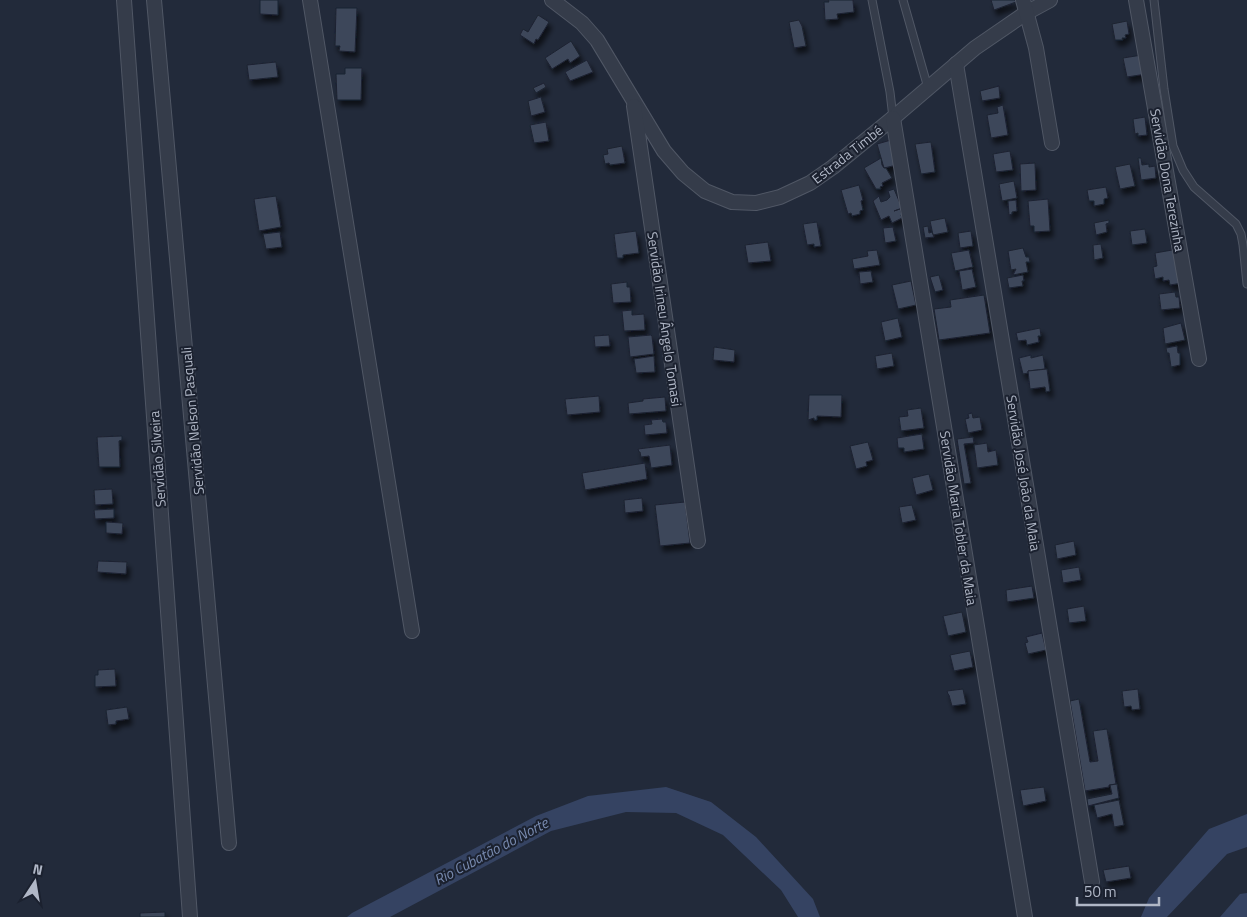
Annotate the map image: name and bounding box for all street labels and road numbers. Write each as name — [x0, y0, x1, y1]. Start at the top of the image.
street label: Servidão Dona Terezinha — [1145, 107, 1191, 253]
street label: Estrada Timbé — [807, 120, 887, 188]
street label: Servidão Irineu Ângelo Tomasi — [642, 230, 688, 408]
street label: Servidão Nelson Pasquali — [175, 346, 209, 496]
street label: Servidão José João da Maia — [1001, 394, 1047, 552]
street label: Servidão Silveira — [143, 410, 171, 508]
street label: Servidão Maria Tobler da Maia — [935, 429, 983, 607]

